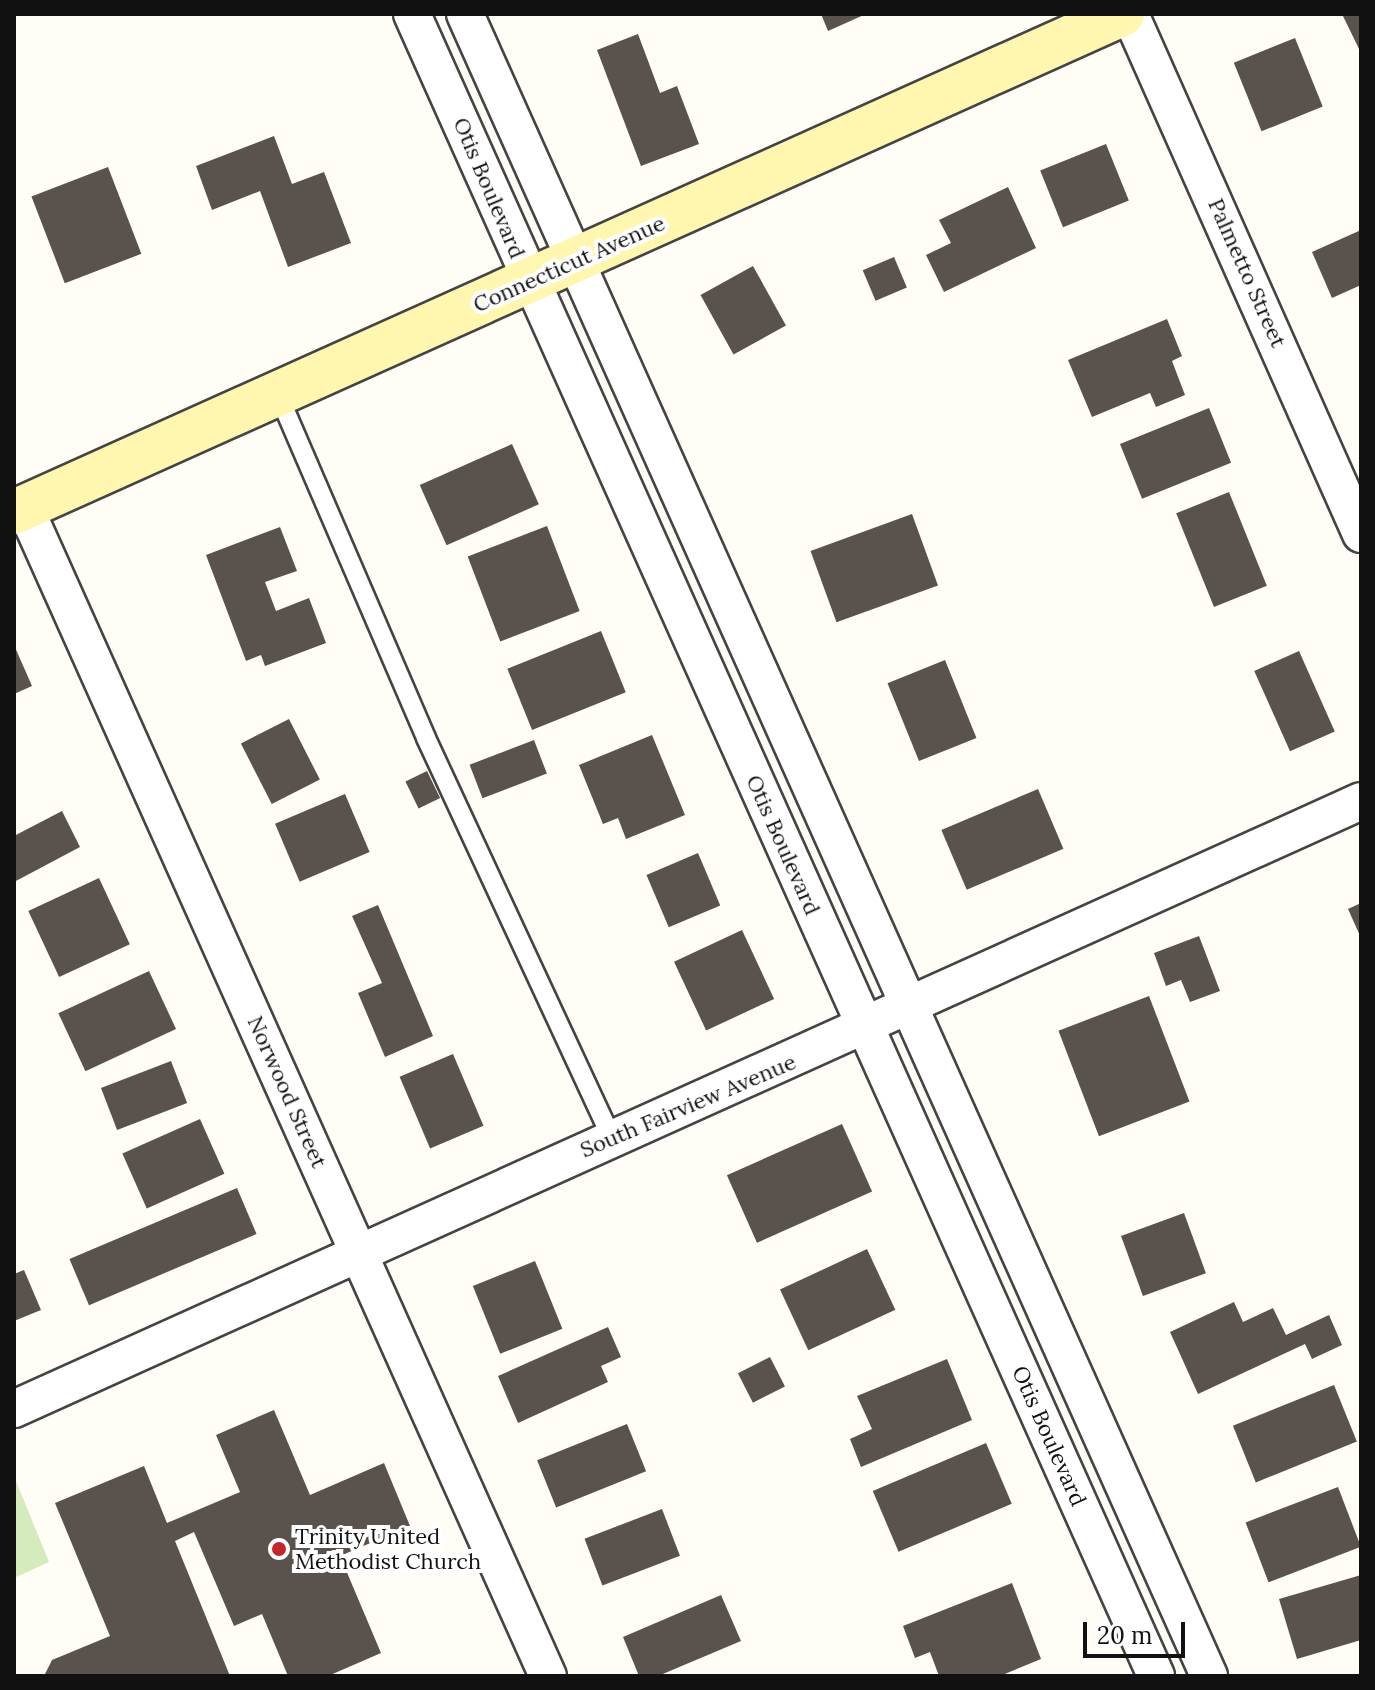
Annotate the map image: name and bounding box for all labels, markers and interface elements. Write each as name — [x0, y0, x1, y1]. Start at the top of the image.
street label: Otis Boulevard — [447, 114, 531, 262]
street label: Palmetto Street — [1202, 194, 1292, 352]
street label: Connecticut Avenue — [469, 210, 669, 318]
street label: Otis Boulevard — [740, 771, 826, 919]
street label: Norwood Street — [242, 1012, 332, 1172]
street label: South Fairview Avenue — [576, 1049, 800, 1163]
street label: Otis Boulevard — [1006, 1362, 1092, 1510]
place label: Trinity United Methodist Church — [295, 1523, 481, 1574]
marker: Trinity United Methodist Church — [270, 1540, 288, 1558]
scale bar — [1087, 1606, 1189, 1656]
text: 20 m — [1097, 1620, 1153, 1651]

